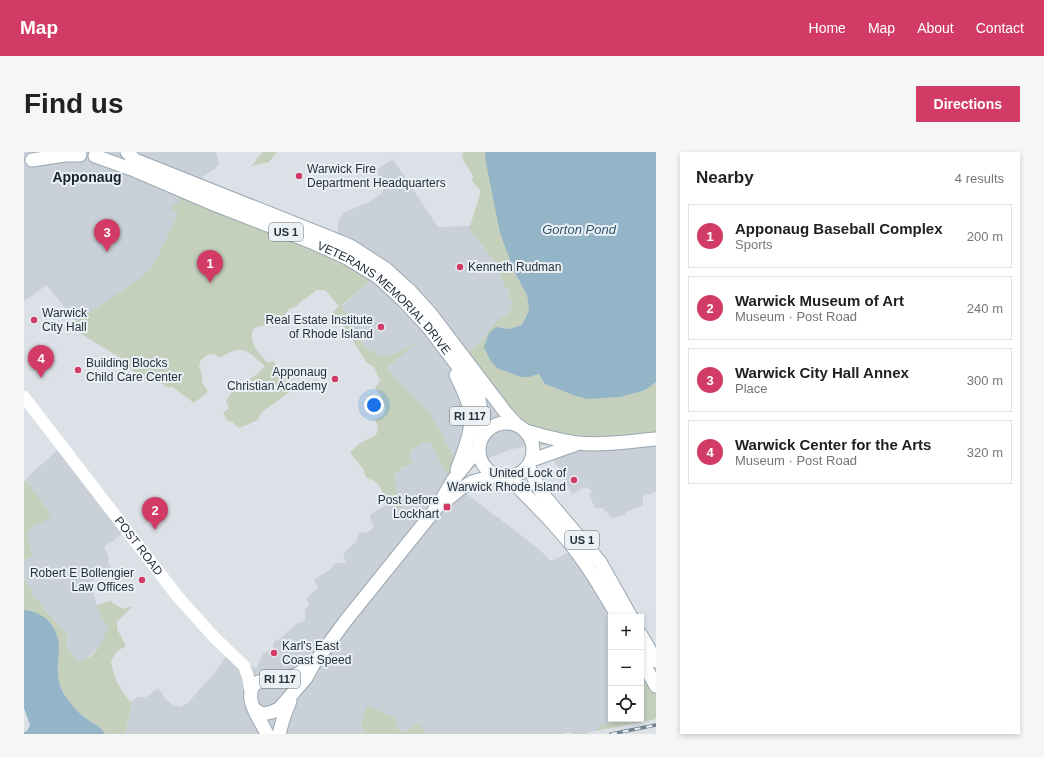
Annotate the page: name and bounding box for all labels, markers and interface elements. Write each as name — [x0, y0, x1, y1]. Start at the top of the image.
text: Map — [20, 17, 58, 38]
text: Home — [809, 20, 846, 36]
text: Map — [868, 20, 895, 36]
text: About — [917, 20, 954, 36]
text: Contact — [976, 20, 1024, 36]
button: Directions — [916, 86, 1020, 122]
text: Find us — [24, 88, 124, 119]
place label: Warwick Fire Department Headquarters — [307, 162, 446, 190]
text: Nearby — [696, 168, 754, 187]
district label: Apponaug — [52, 169, 122, 185]
marker: Warwick Fire Department Headquarters — [294, 171, 304, 181]
text: 4 results — [955, 171, 1004, 186]
pin: 3 — [94, 219, 120, 252]
text: Apponaug Baseball Complex — [735, 220, 943, 237]
water label: Gorton Pond — [542, 222, 617, 237]
road number: US 1 — [269, 223, 303, 241]
text: 1 — [706, 229, 714, 244]
text: 200 m — [967, 229, 1003, 244]
text: Sports — [735, 237, 773, 252]
street label: VETERANS MEMORIAL DRIVE — [315, 238, 454, 357]
pin: 1 — [197, 250, 223, 283]
place label: Kenneth Rudman — [468, 260, 561, 274]
marker: Kenneth Rudman — [455, 262, 465, 272]
text: Warwick Museum of Art — [735, 292, 904, 309]
text: 2 — [706, 301, 714, 316]
text: 240 m — [967, 301, 1003, 316]
place label: Warwick City Hall — [42, 306, 88, 334]
text: Museum · Post Road — [735, 309, 857, 324]
place label: Real Estate Institute of Rhode Island — [266, 313, 373, 341]
marker: Warwick City Hall — [29, 315, 39, 325]
marker: Real Estate Institute of Rhode Island — [376, 322, 386, 332]
pin: 4 — [28, 345, 54, 378]
place label: Building Blocks Child Care Center — [86, 356, 182, 384]
text: Warwick City Hall Annex — [735, 364, 909, 381]
marker: Building Blocks Child Care Center — [73, 365, 83, 375]
place label: Apponaug Christian Academy — [227, 365, 327, 393]
text: 3 — [706, 373, 714, 388]
text: 300 m — [967, 373, 1003, 388]
marker: Apponaug Christian Academy — [330, 374, 340, 384]
text: Place — [735, 381, 768, 396]
your location — [364, 395, 384, 415]
road number: RI 117 — [450, 407, 490, 425]
text: Warwick Center for the Arts — [735, 436, 931, 453]
text: 4 — [706, 445, 714, 460]
text: 320 m — [967, 445, 1003, 460]
text: Museum · Post Road — [735, 453, 857, 468]
place label: United Lock of Warwick Rhode Island — [447, 466, 567, 494]
marker: United Lock of Warwick Rhode Island — [569, 475, 579, 485]
place label: Post before Lockhart — [378, 493, 440, 521]
pin: 2 — [142, 497, 168, 530]
marker: Post before Lockhart — [442, 502, 452, 512]
street label: POST ROAD — [112, 514, 166, 578]
road number: US 1 — [565, 531, 599, 549]
place label: Robert E Bollengier Law Offices — [30, 566, 134, 594]
marker: Robert E Bollengier Law Offices — [137, 575, 147, 585]
map controls — [608, 614, 644, 722]
button: + — [608, 614, 644, 650]
place label: Karl's East Coast Speed — [282, 639, 351, 667]
marker: Karl's East Coast Speed — [269, 648, 279, 658]
button: − — [608, 650, 644, 686]
road number: RI 117 — [260, 670, 300, 688]
button: locate — [608, 686, 644, 722]

